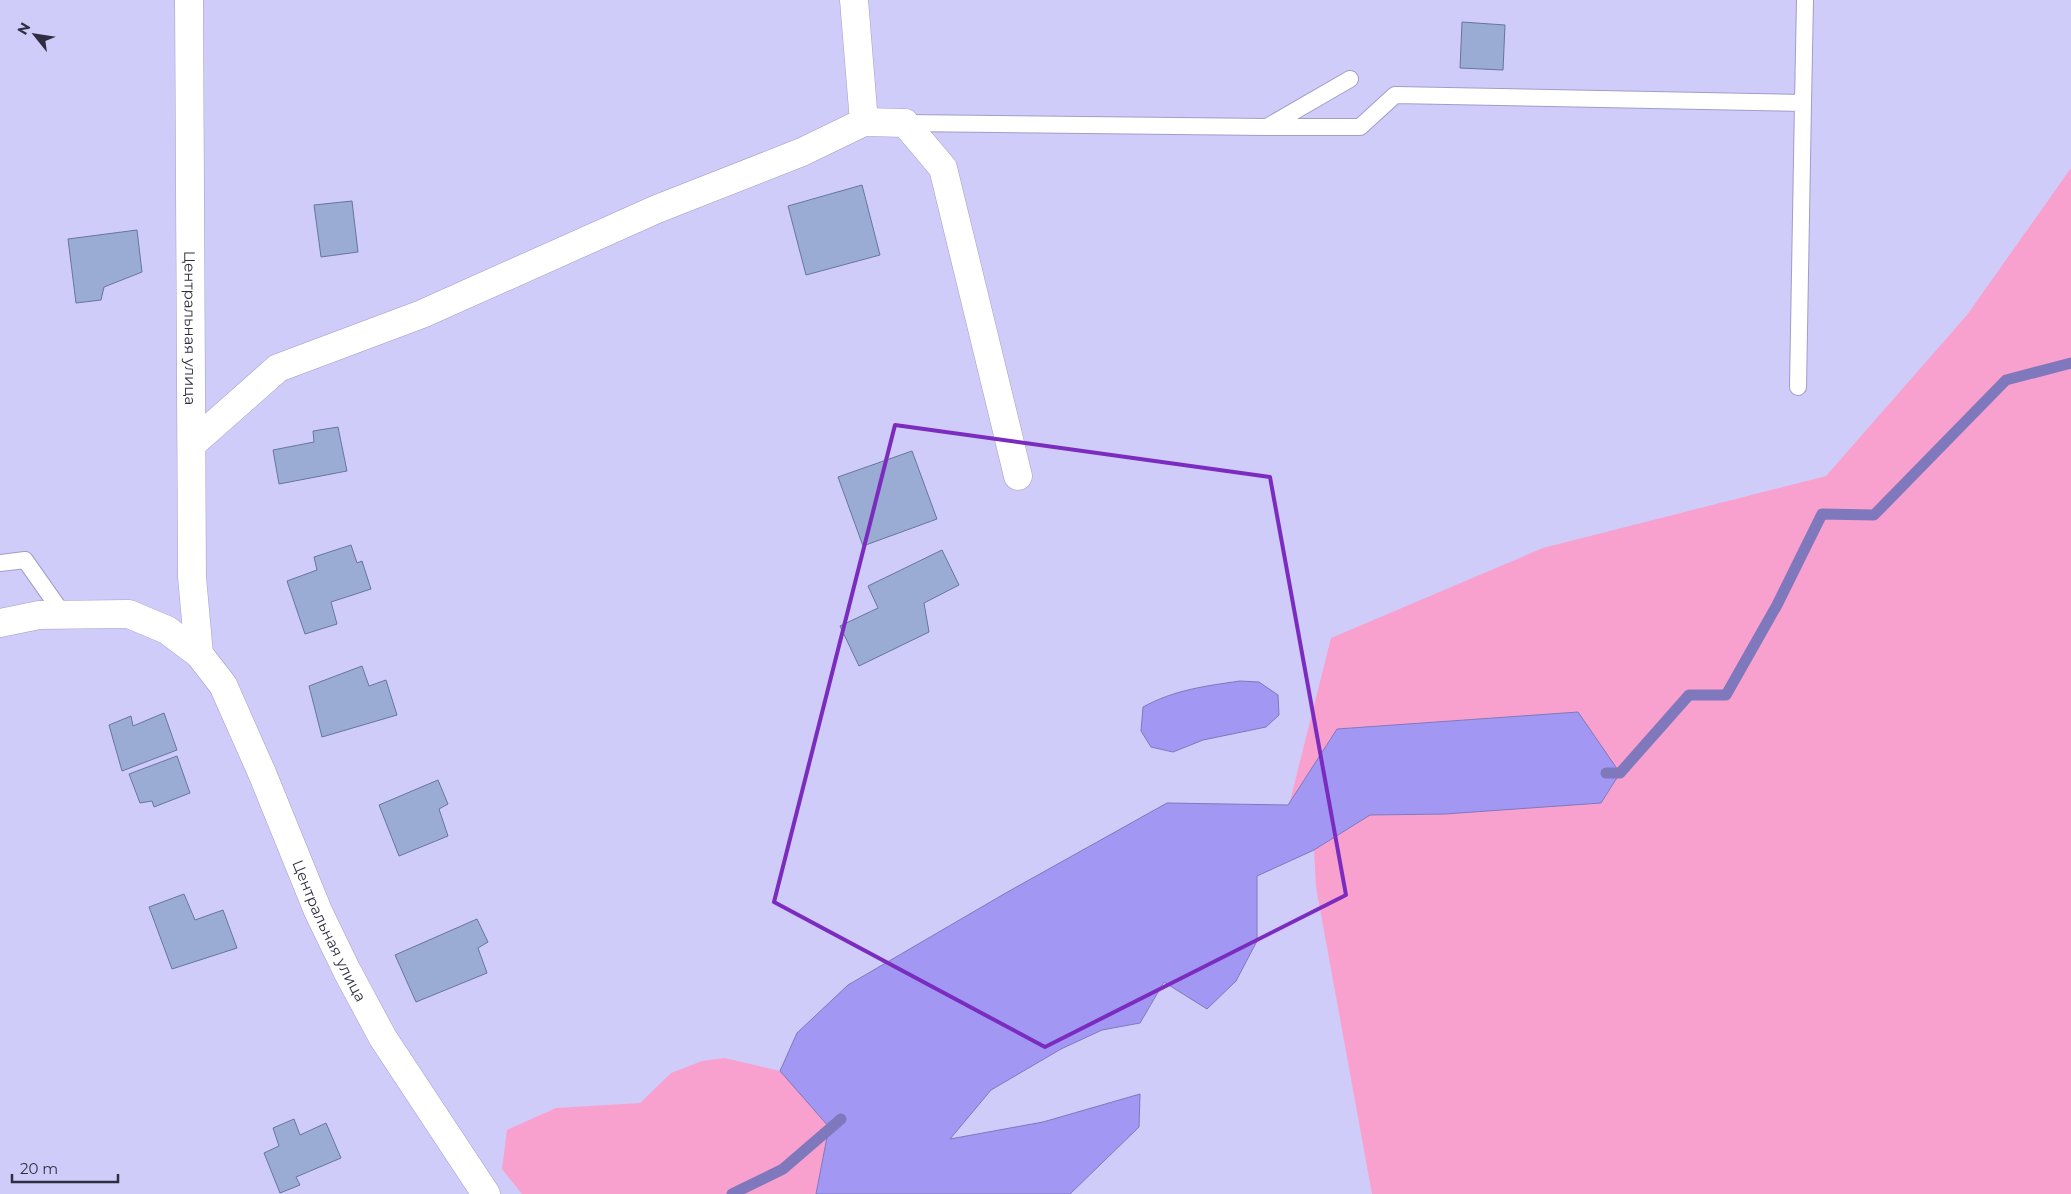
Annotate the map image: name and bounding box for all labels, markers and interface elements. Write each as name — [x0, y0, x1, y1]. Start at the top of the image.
north arrow — [10, 10, 60, 60]
text: N — [13, 19, 34, 38]
street label: Центральная улица — [181, 251, 201, 405]
street label: Центральная улица — [289, 857, 371, 1005]
scale bar — [12, 1152, 119, 1184]
text: 20 m — [20, 1159, 58, 1178]

